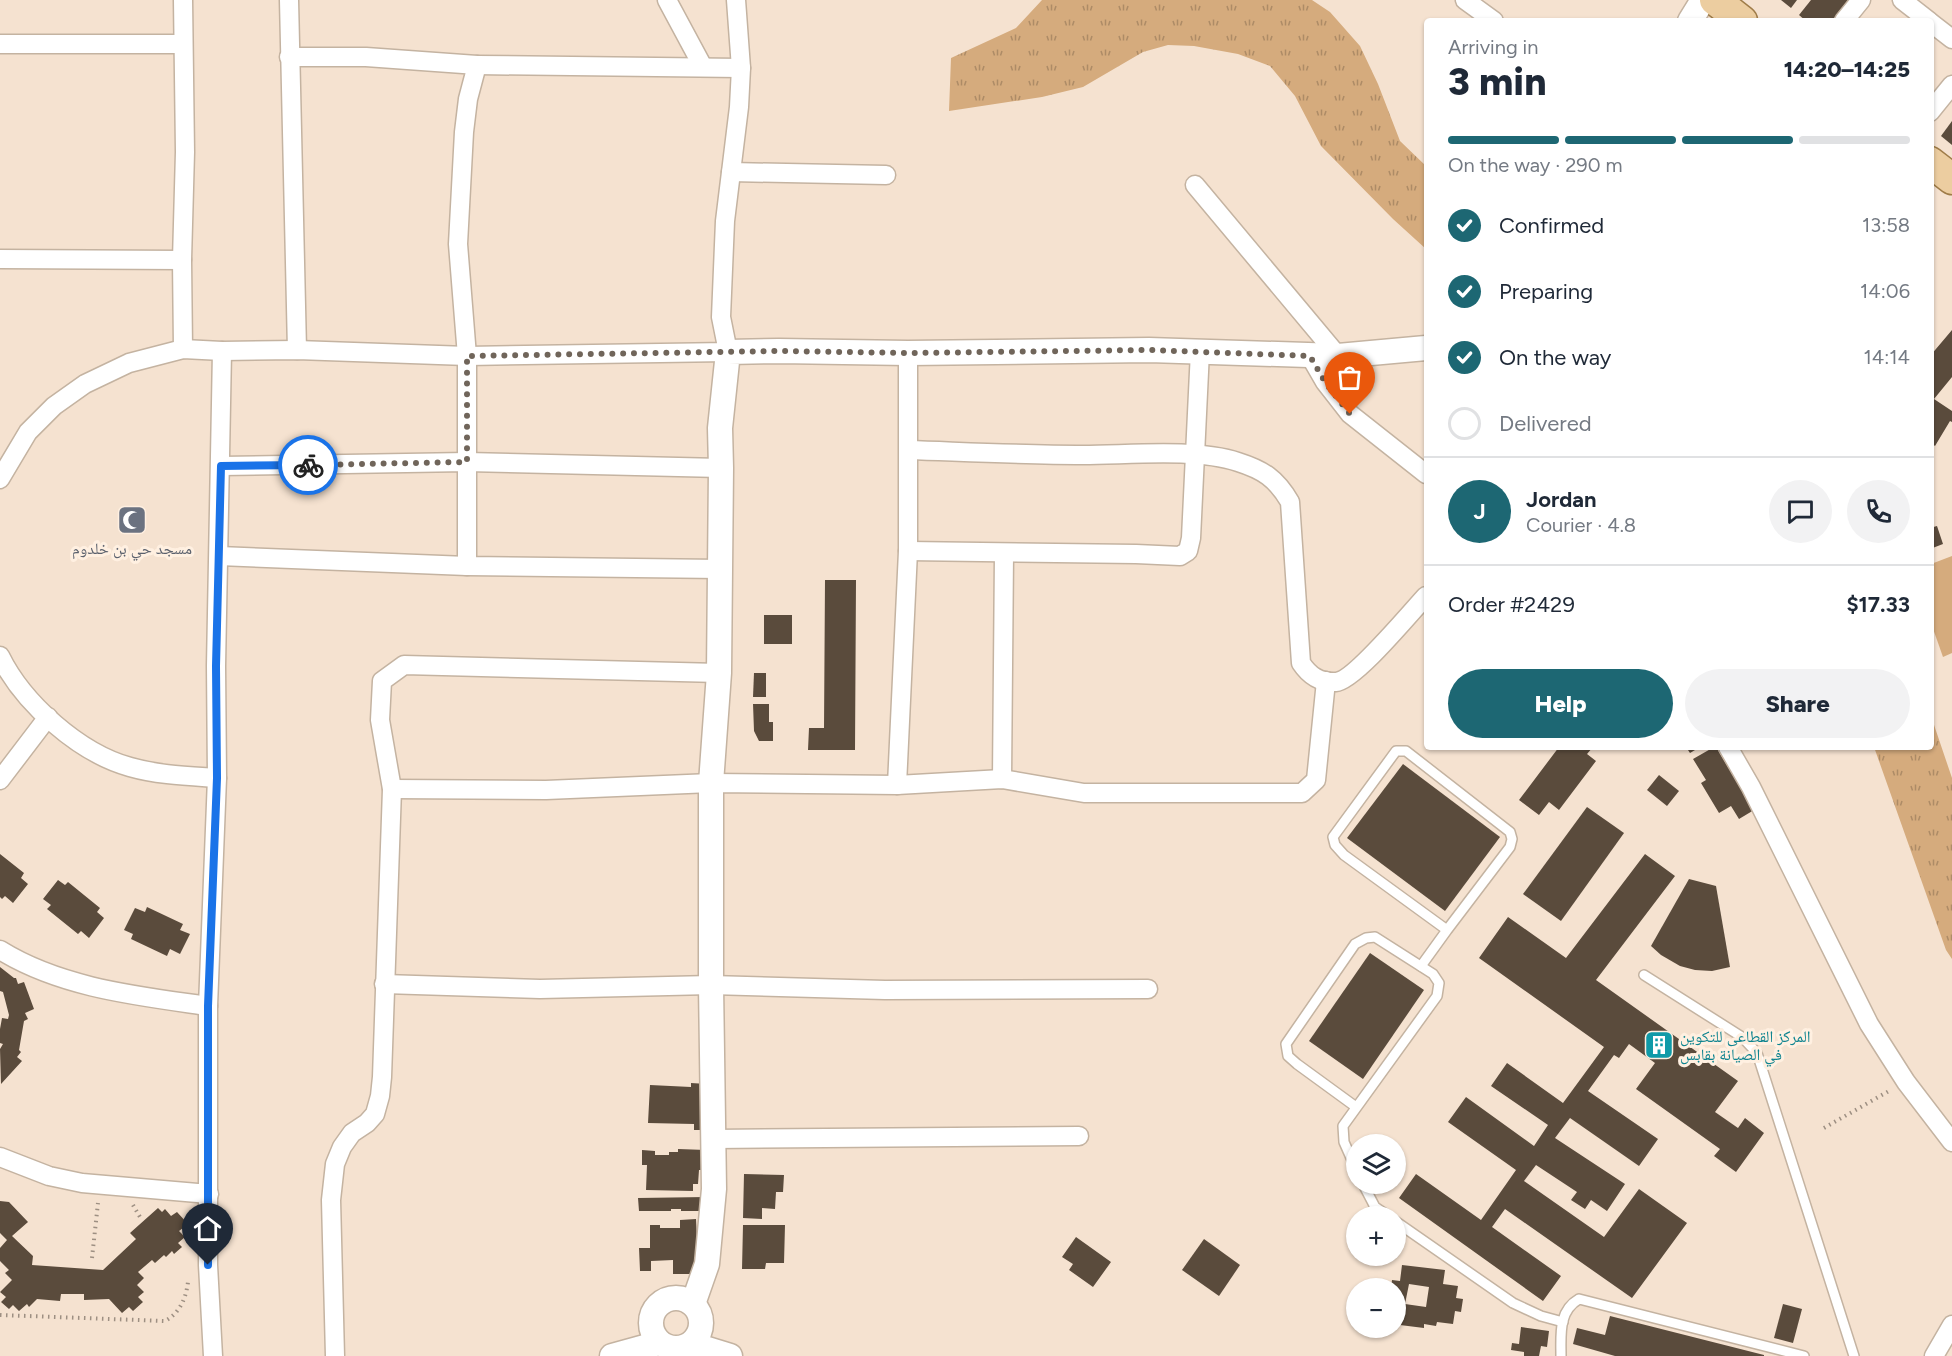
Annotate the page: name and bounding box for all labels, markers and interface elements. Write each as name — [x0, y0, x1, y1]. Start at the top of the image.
text: Arriving in — [1448, 35, 1538, 59]
text: 14:20–14:25 — [1784, 56, 1910, 83]
text: 3 min — [1448, 58, 1546, 105]
text: On the way · 290 m — [1448, 153, 1622, 177]
icon: check — [1448, 209, 1481, 242]
text: Confirmed — [1499, 212, 1604, 239]
text: 13:58 — [1862, 213, 1910, 237]
icon: check — [1448, 275, 1481, 308]
text: Preparing — [1499, 278, 1593, 305]
text: 14:06 — [1860, 279, 1910, 303]
icon: check — [1448, 341, 1481, 374]
text: On the way — [1499, 344, 1611, 371]
text: 14:14 — [1864, 345, 1910, 369]
pin — [1324, 352, 1375, 414]
icon: bag — [1333, 361, 1366, 394]
text: Delivered — [1499, 410, 1592, 437]
courier — [278, 435, 338, 495]
icon: bike — [292, 449, 325, 482]
button: chat — [1769, 480, 1832, 543]
button: phone — [1847, 480, 1910, 543]
text: Jordan — [1526, 486, 1597, 513]
text: J — [1473, 498, 1486, 525]
mosque icon: مسجد حي بن خلدوم — [116, 504, 148, 536]
text: Courier · 4.8 — [1526, 513, 1636, 537]
place label: مسجد حي بن خلدوم — [72, 539, 192, 561]
text: Order #2429 — [1448, 591, 1575, 618]
text: $17.33 — [1846, 591, 1910, 618]
button: Help — [1448, 669, 1673, 738]
button: Share — [1685, 669, 1910, 738]
place label: المركز القطاعى للتكوين في الصيانة بقابس — [1680, 1027, 1811, 1067]
building icon: المركز القطاعى للتكوين في الصيانة بقابس — [1643, 1029, 1675, 1061]
map controls — [1346, 1134, 1406, 1338]
button: layers — [1346, 1134, 1406, 1194]
pin — [182, 1203, 233, 1265]
button: + — [1346, 1206, 1406, 1266]
icon: home — [191, 1212, 224, 1245]
button: − — [1346, 1278, 1406, 1338]

